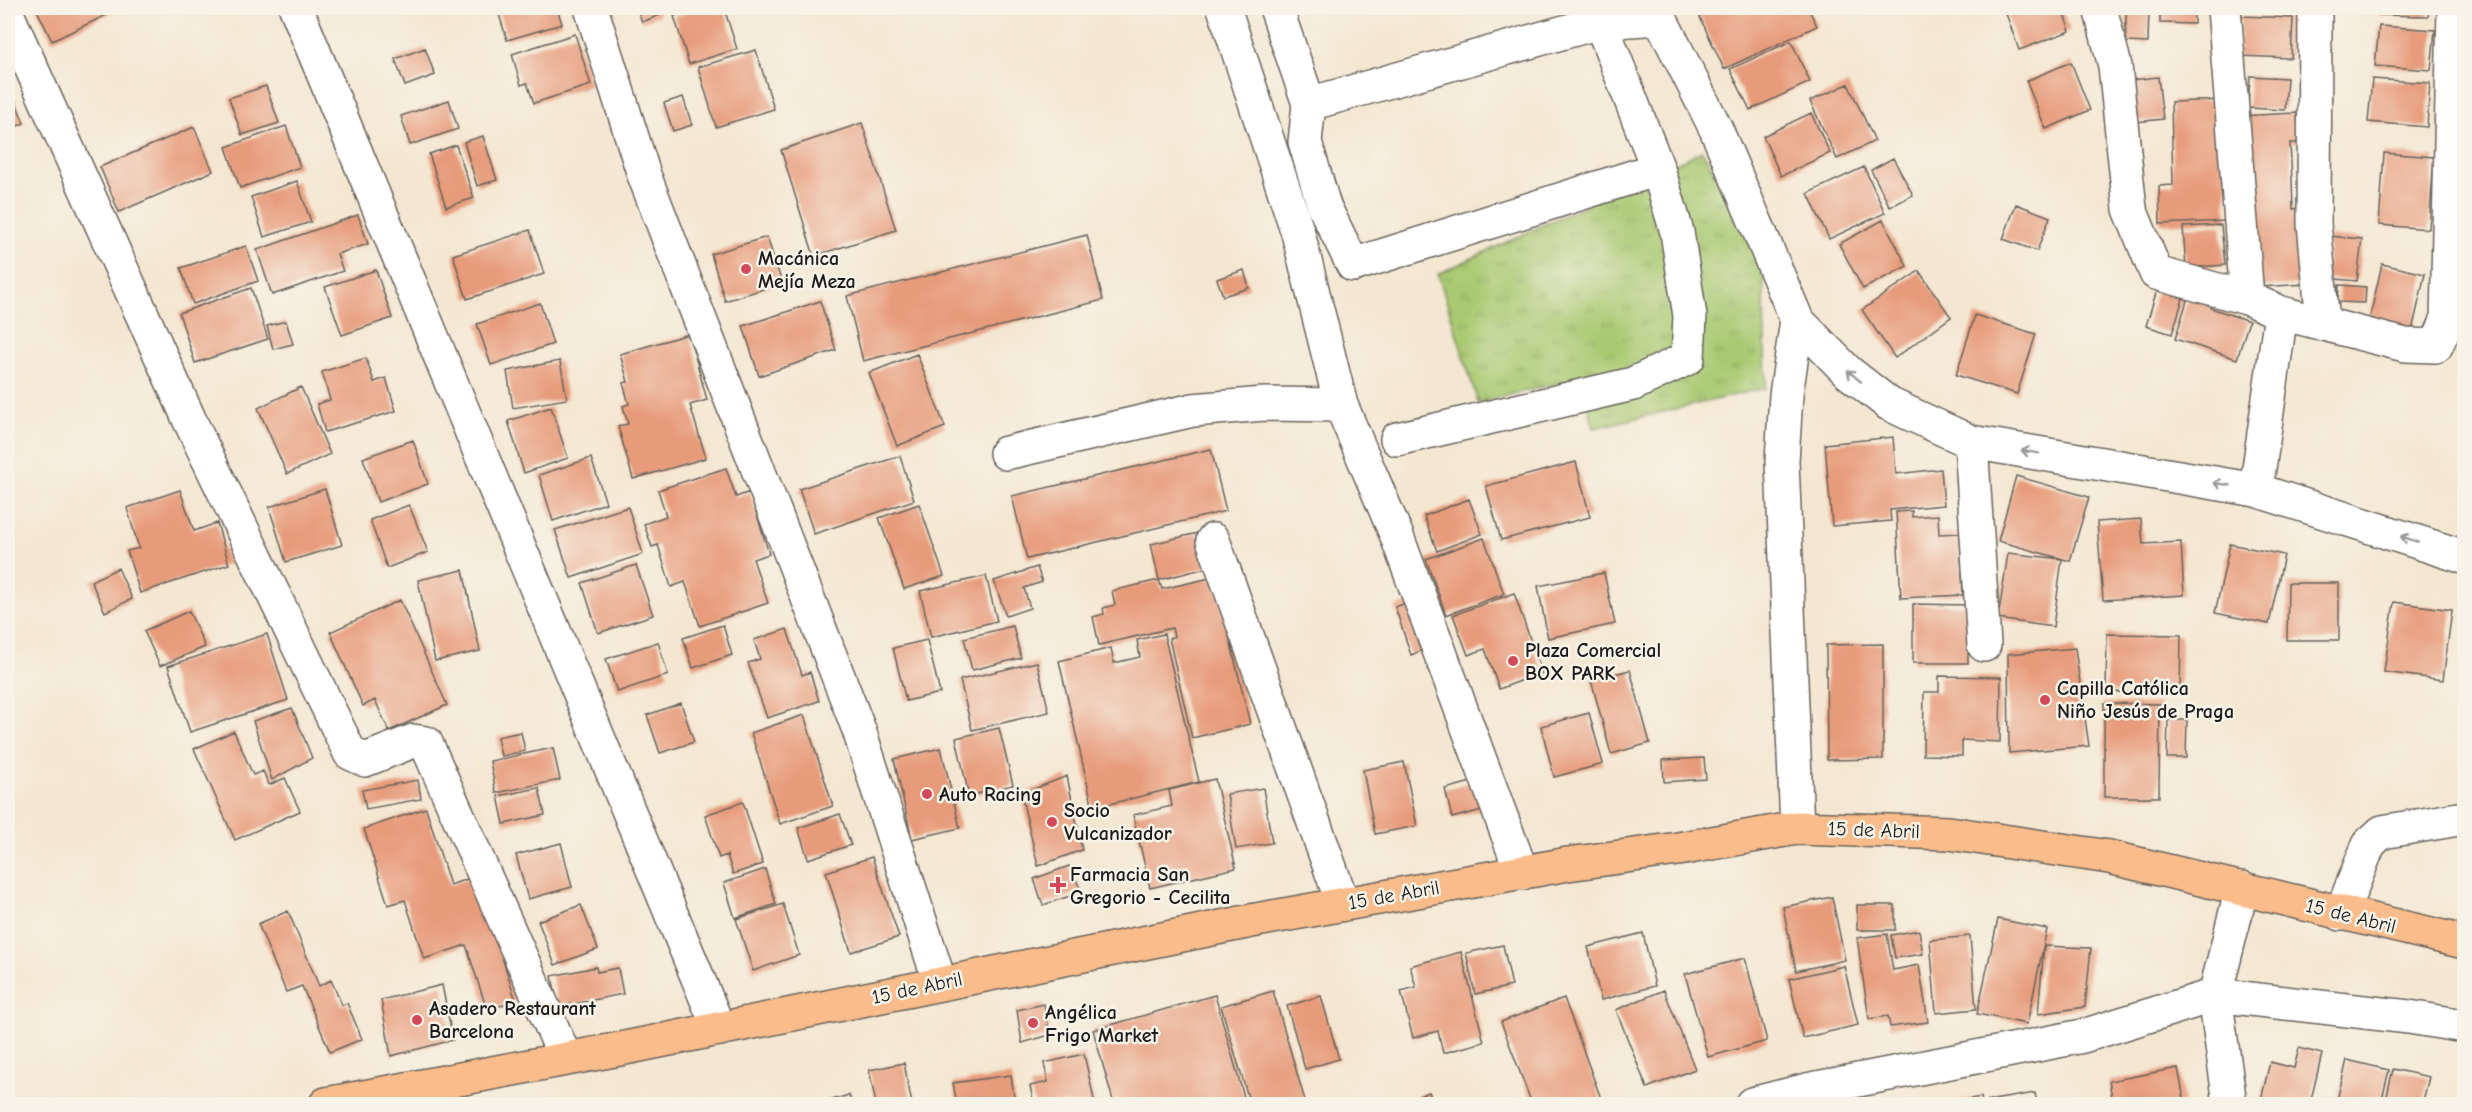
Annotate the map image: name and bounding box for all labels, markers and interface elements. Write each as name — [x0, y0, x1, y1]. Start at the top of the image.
place label: Macánica Mejía Meza — [758, 247, 856, 293]
marker: Macánica Mejía Meza — [739, 262, 753, 276]
one-way arrow — [1847, 369, 1862, 383]
one-way arrow — [2020, 447, 2040, 458]
one-way arrow — [2213, 478, 2232, 489]
one-way arrow — [2400, 533, 2419, 544]
place label: Plaza Comercial BOX PARK — [1525, 639, 1661, 685]
marker: Plaza Comercial BOX PARK — [1506, 654, 1520, 668]
place label: Capilla Católica Niño Jesús de Praga — [2057, 677, 2234, 723]
marker: Capilla Católica Niño Jesús de Praga — [2038, 693, 2052, 707]
place label: Auto Racing — [939, 783, 1042, 806]
marker: Auto Racing — [920, 787, 934, 801]
place label: Socio Vulcanizador — [1064, 799, 1172, 845]
marker: Socio Vulcanizador — [1045, 815, 1059, 829]
street label: 15 de Abril — [1828, 817, 1920, 843]
place label: Farmacia San Gregorio - Cecilita — [1070, 863, 1230, 909]
street label: 15 de Abril — [1347, 876, 1441, 914]
marker: Farmacia San Gregorio - Cecilita — [1051, 878, 1065, 892]
street label: 15 de Abril — [2304, 894, 2398, 938]
street label: 15 de Abril — [870, 967, 964, 1009]
place label: Asadero Restaurant Barcelona — [429, 997, 596, 1043]
place label: Angélica Frigo Market — [1045, 1001, 1159, 1047]
marker: Asadero Restaurant Barcelona — [410, 1013, 424, 1027]
marker: Angélica Frigo Market — [1026, 1016, 1040, 1030]

